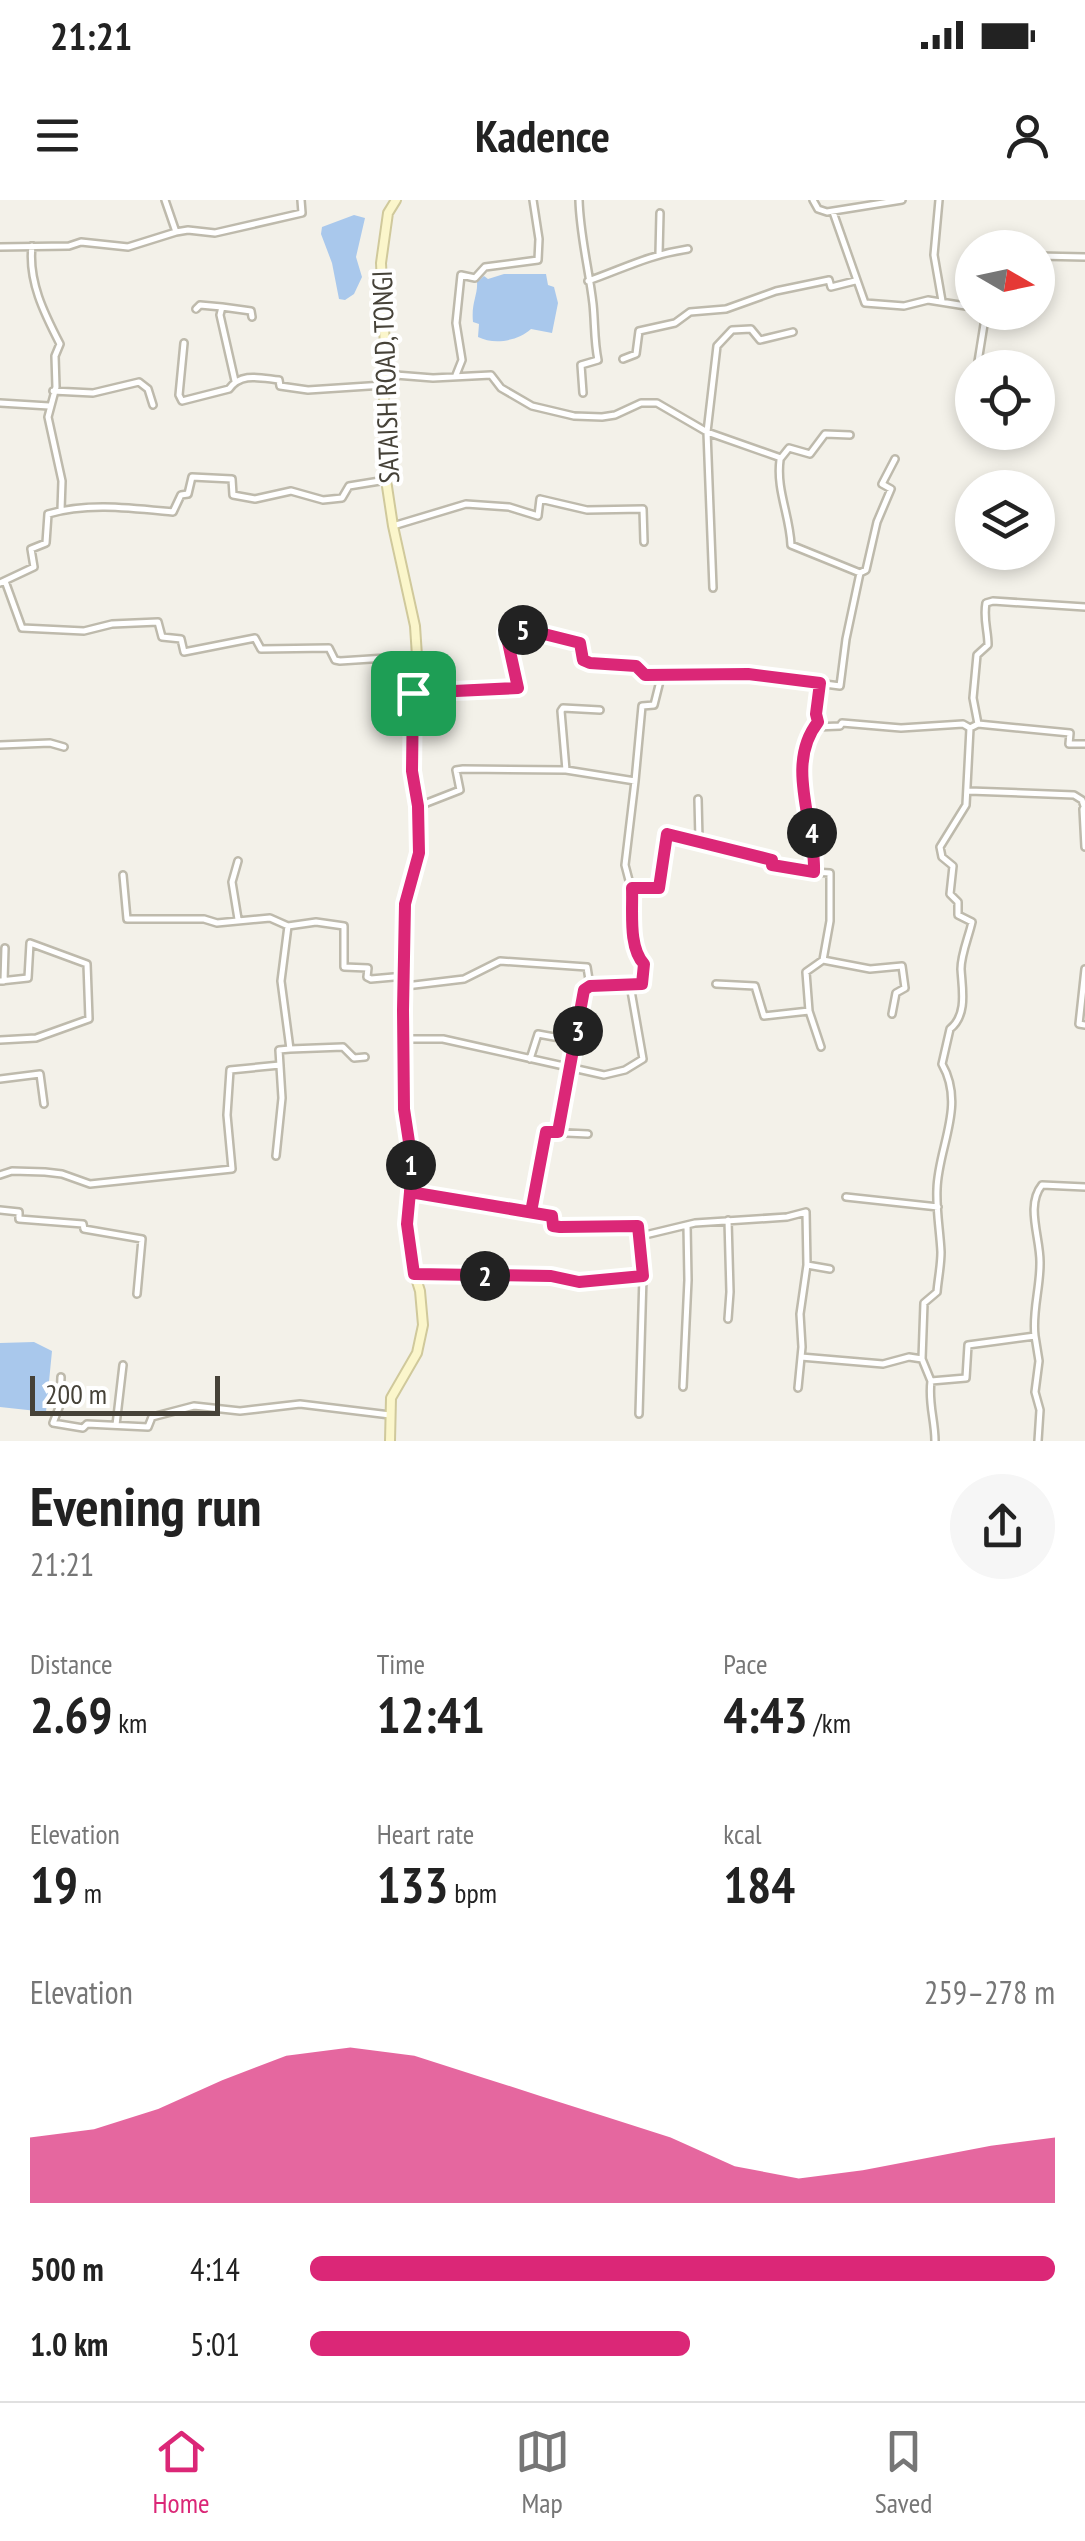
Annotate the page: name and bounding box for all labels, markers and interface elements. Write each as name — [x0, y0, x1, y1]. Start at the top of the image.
text: 21:21 — [50, 11, 132, 60]
text: Kadence — [475, 106, 610, 164]
icon: menu — [30, 108, 85, 163]
icon: person — [1000, 108, 1055, 163]
north arrow — [955, 230, 1055, 330]
map controls — [955, 230, 1055, 570]
street label: SATAISH ROAD, TONGI — [363, 270, 407, 484]
button: locate — [955, 350, 1055, 450]
button: layers — [955, 470, 1055, 570]
pin: 5 — [498, 605, 548, 655]
text: 5 — [516, 611, 530, 648]
pin — [371, 651, 456, 736]
icon: arrive — [386, 666, 441, 721]
pin: 4 — [787, 808, 837, 858]
text: 4 — [805, 814, 819, 851]
pin: 3 — [553, 1006, 603, 1056]
text: 3 — [571, 1012, 585, 1049]
pin: 1 — [386, 1140, 436, 1190]
text: 1 — [404, 1146, 418, 1183]
pin: 2 — [460, 1251, 510, 1301]
text: 2 — [478, 1257, 492, 1294]
scale bar — [30, 1371, 220, 1416]
text: 200 m — [45, 1375, 107, 1412]
text: Evening run — [30, 1470, 262, 1541]
button: share — [950, 1474, 1055, 1579]
text: 21:21 — [30, 1543, 94, 1585]
text: Distance — [30, 1645, 113, 1682]
text: Time — [377, 1645, 425, 1682]
text: Pace — [723, 1645, 767, 1682]
text: 2.69 — [30, 1682, 112, 1747]
text: 12:41 — [377, 1682, 485, 1747]
text: 4:43 — [723, 1682, 808, 1747]
text: km — [112, 1704, 147, 1741]
text: /km — [808, 1704, 851, 1741]
text: Elevation — [30, 1815, 120, 1852]
text: Heart rate — [377, 1815, 474, 1852]
text: kcal — [723, 1815, 762, 1852]
text: 19 — [30, 1852, 78, 1917]
text: 133 — [377, 1852, 448, 1917]
text: 184 — [723, 1852, 795, 1917]
text: m — [78, 1874, 102, 1911]
text: bpm — [448, 1874, 497, 1911]
text: Elevation — [30, 1971, 133, 2013]
text: 259–278 m — [924, 1971, 1055, 2013]
text: 500 m — [30, 2248, 104, 2290]
text: 4:14 — [190, 2248, 240, 2290]
text: 1.0 km — [30, 2323, 108, 2365]
text: 5:01 — [190, 2323, 240, 2365]
tab: Home — [153, 2424, 209, 2521]
tab: Map — [515, 2424, 570, 2521]
tab: Saved — [875, 2424, 932, 2521]

